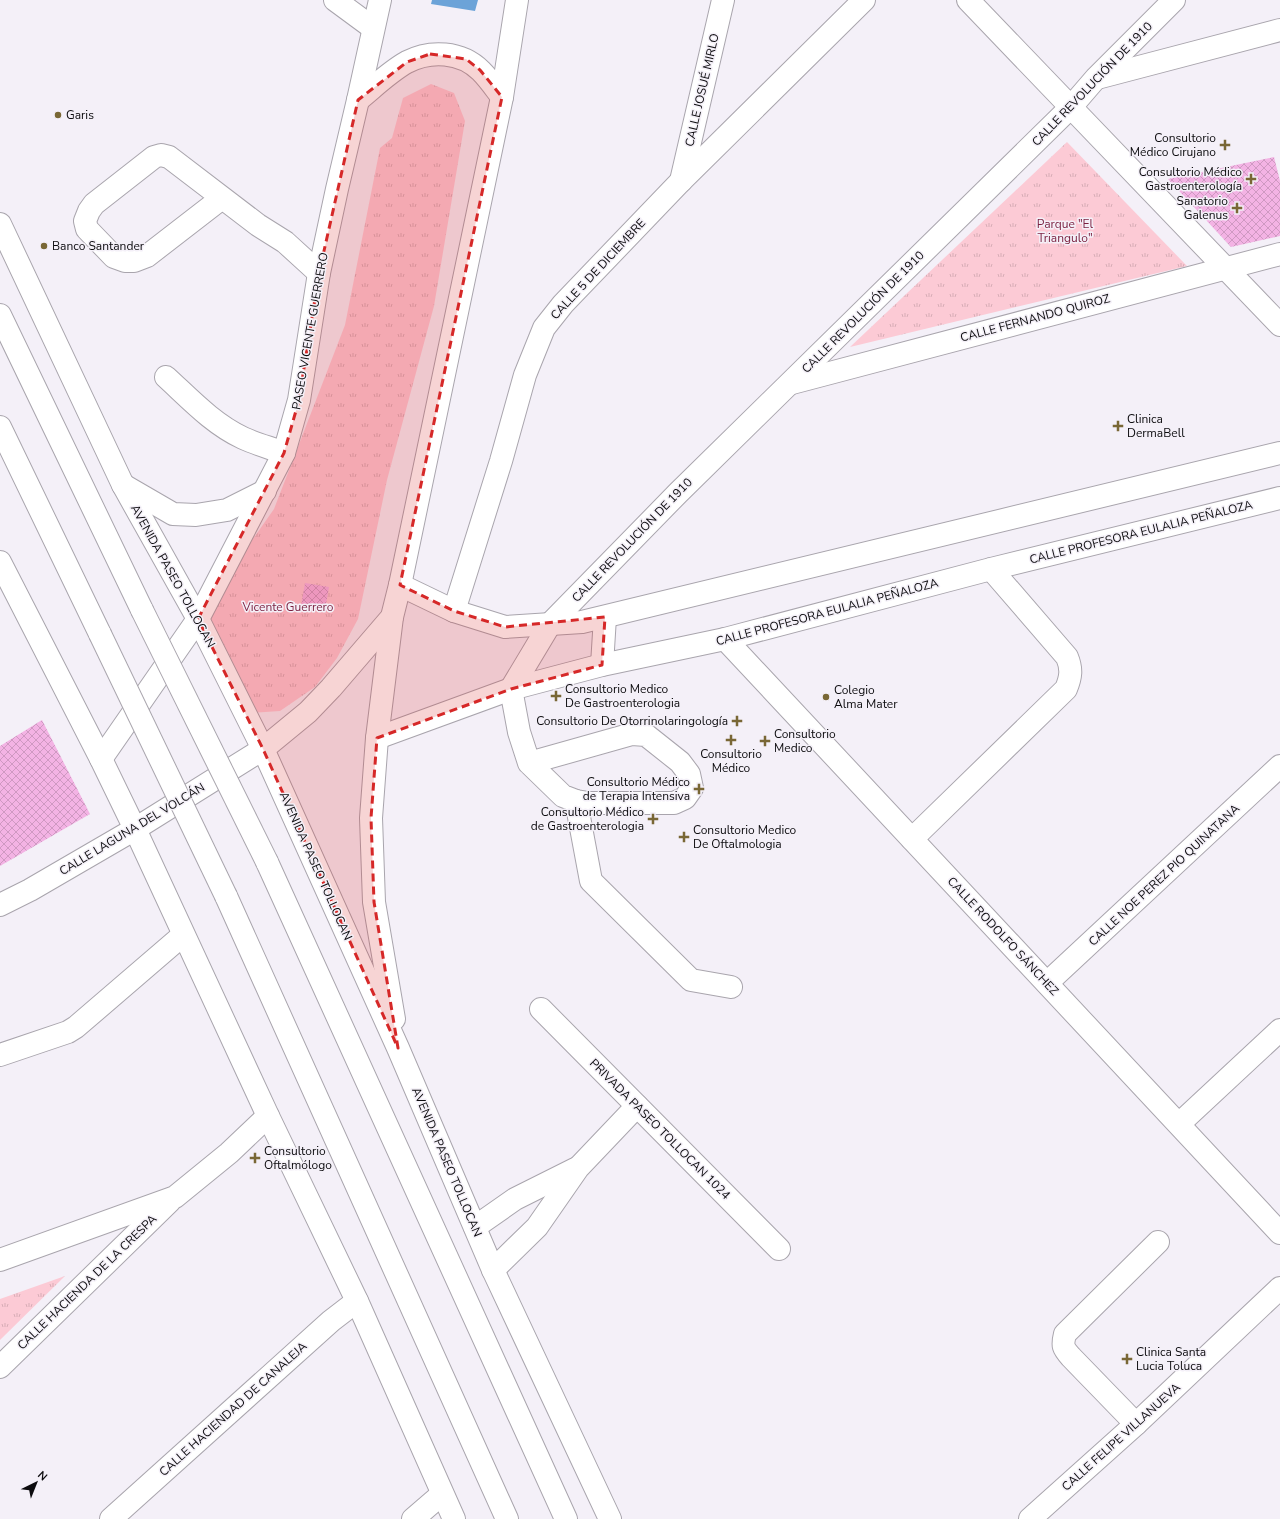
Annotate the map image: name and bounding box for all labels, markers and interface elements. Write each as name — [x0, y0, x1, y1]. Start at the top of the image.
street label: CALLE REVOLUCIÓN DE 1910 — [1028, 18, 1156, 150]
street label: CALLE JOSUÉ MIRLO — [681, 32, 723, 148]
place label: Garis — [66, 107, 94, 123]
marker: Garis — [53, 110, 63, 120]
place label: Consultorio Médico Cirujano — [1130, 130, 1216, 160]
marker: Consultorio Médico Cirujano — [1219, 139, 1231, 151]
place label: Consultorio Médico Gastroenterología — [1139, 164, 1242, 194]
marker: Consultorio Médico Gastroenterología — [1245, 173, 1257, 185]
place label: Sanatorio Galenus — [1177, 193, 1228, 223]
marker: Sanatorio Galenus — [1231, 202, 1243, 214]
street label: CALLE 5 DE DICIEMBRE — [547, 215, 649, 323]
park label: Parque "El Triangulo" — [1037, 216, 1094, 246]
place label: Banco Santander — [52, 238, 145, 254]
marker: Banco Santander — [39, 241, 49, 251]
street label: CALLE REVOLUCIÓN DE 1910 — [798, 247, 928, 377]
street label: PASEO VICENTE GUERRERO — [288, 251, 332, 411]
street label: CALLE FERNANDO QUIROZ — [959, 290, 1111, 346]
place label: Clinica DermaBell — [1127, 411, 1185, 441]
marker: Clinica DermaBell — [1112, 420, 1124, 432]
street label: CALLE REVOLUCIÓN DE 1910 — [568, 474, 696, 606]
street label: CALLE PROFESORA EULALIA PEÑALOZA — [1028, 496, 1254, 568]
street label: AVENIDA PASEO TOLLOCAN — [127, 502, 219, 650]
street label: CALLE PROFESORA EULALIA PEÑALOZA — [714, 575, 940, 649]
park label: Vicente Guerrero — [242, 599, 334, 615]
place label: Consultorio Medico De Gastroenterologia — [565, 681, 680, 711]
place label: Colegio Alma Mater — [834, 682, 898, 712]
marker: Consultorio Medico De Gastroenterologia — [550, 690, 562, 702]
marker: Colegio Alma Mater — [821, 692, 831, 702]
place label: Consultorio De Otorrinolaringología — [536, 713, 728, 729]
marker: Consultorio De Otorrinolaringología — [731, 715, 743, 727]
place label: Consultorio Medico — [774, 726, 836, 756]
marker: Consultorio Médico — [725, 734, 737, 746]
marker: Consultorio Medico — [759, 735, 771, 747]
place label: Consultorio Médico — [700, 746, 762, 776]
place label: Consultorio Médico de Terapia Intensiva — [583, 774, 690, 804]
street label: CALLE LAGUNA DEL VOLCÁN — [56, 779, 208, 879]
marker: Consultorio Médico de Terapia Intensiva — [693, 783, 705, 795]
street label: AVENIDA PASEO TOLLOCAN — [276, 789, 356, 943]
street label: CALLE NOE PEREZ PIO QUINATANA — [1085, 800, 1243, 949]
place label: Consultorio Médico de Gastroenterologia — [531, 804, 644, 834]
marker: Consultorio Médico de Gastroenterologia — [647, 813, 659, 825]
place label: Consultorio Medico De Oftalmologia — [693, 822, 797, 852]
marker: Consultorio Medico De Oftalmologia — [678, 831, 690, 843]
street label: CALLE RODOLFO SÁNCHEZ — [944, 873, 1062, 999]
street label: PRIVADA PASEO TOLLOCAN 1024 — [586, 1055, 734, 1203]
street label: AVENIDA PASEO TOLLOCAN — [408, 1085, 486, 1239]
place label: Consultorio Oftalmólogo — [264, 1143, 332, 1173]
marker: Consultorio Oftalmólogo — [249, 1152, 261, 1164]
street label: CALLE HACIENDA DE LA CRESPA — [14, 1211, 160, 1353]
street label: CALLE HACIENDAD DE CANALEJA — [156, 1338, 310, 1480]
place label: Clinica Santa Lucia Toluca — [1136, 1344, 1206, 1374]
marker: Clinica Santa Lucia Toluca — [1121, 1353, 1133, 1365]
street label: CALLE FELIPE VILLANUEVA — [1058, 1379, 1184, 1495]
north arrow — [16, 1463, 56, 1503]
text: N — [34, 1468, 51, 1484]

